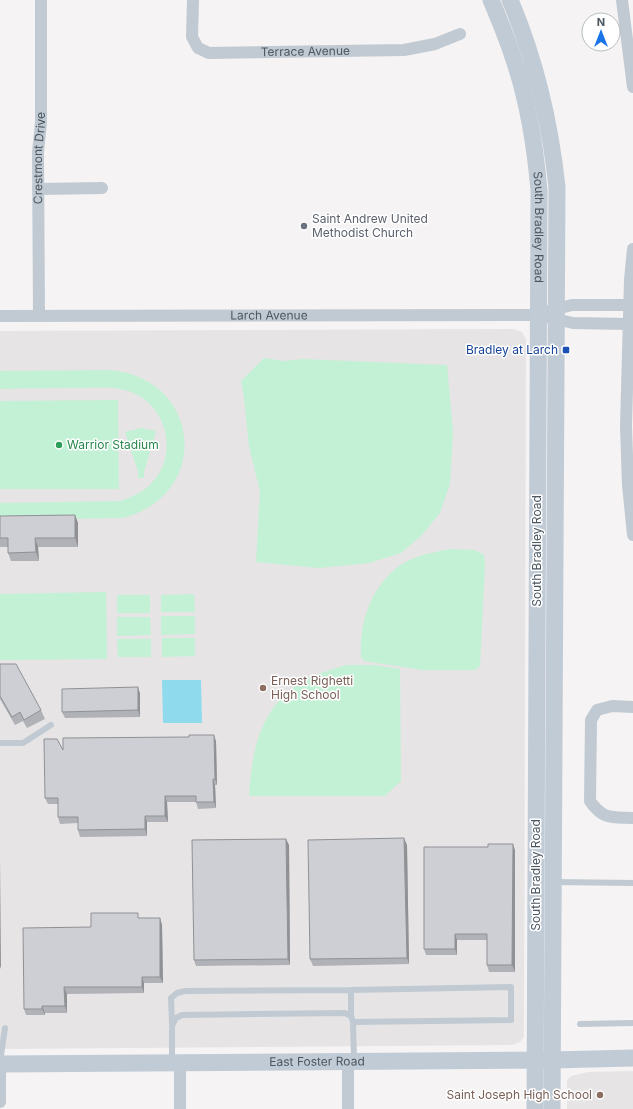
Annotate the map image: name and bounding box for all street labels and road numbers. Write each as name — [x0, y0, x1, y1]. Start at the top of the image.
street label: Terrace Avenue — [261, 43, 350, 59]
street label: Crestmont Drive — [30, 112, 48, 204]
street label: South Bradley Road — [530, 170, 547, 283]
street label: Larch Avenue — [230, 307, 308, 323]
street label: South Bradley Road — [529, 495, 544, 607]
street label: South Bradley Road — [528, 819, 543, 931]
street label: East Foster Road — [269, 1053, 365, 1069]

